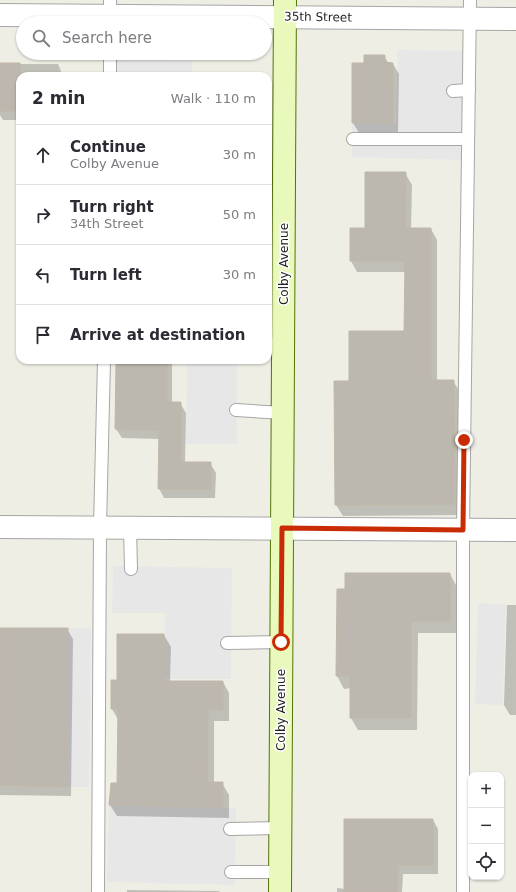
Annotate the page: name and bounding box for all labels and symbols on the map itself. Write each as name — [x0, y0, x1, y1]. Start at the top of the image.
street label: 35th Street — [284, 9, 352, 25]
street label: Colby Avenue — [277, 223, 291, 305]
route end — [455, 431, 473, 449]
route start — [272, 633, 290, 651]
street label: Colby Avenue — [274, 669, 288, 751]

